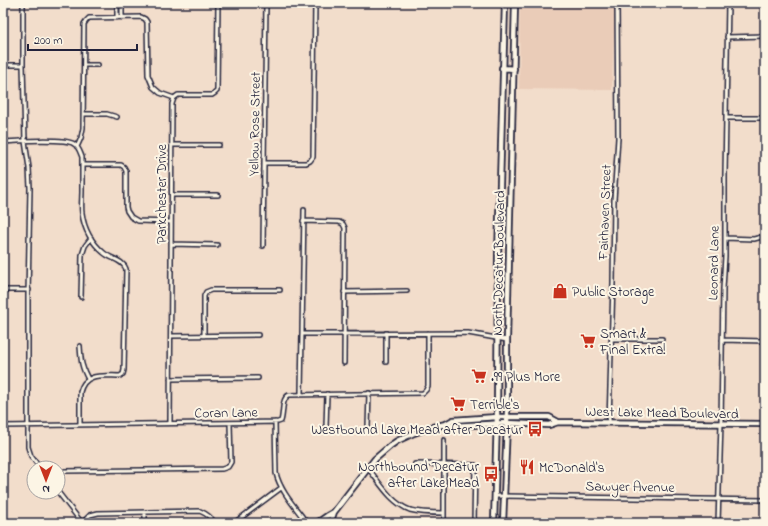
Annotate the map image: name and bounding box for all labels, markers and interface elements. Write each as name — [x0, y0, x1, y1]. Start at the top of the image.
scale bar — [28, 26, 137, 52]
text: 200 m — [34, 32, 63, 50]
street label: Yellow Rose Street — [244, 71, 267, 176]
street label: Parkchester Drive — [152, 143, 173, 244]
street label: Fairhaven Street — [593, 164, 618, 261]
street label: North Decatur Boulevard — [488, 190, 511, 336]
street label: Leonard Lane — [703, 225, 726, 301]
shop icon: Public Storage — [551, 282, 569, 300]
place label: Public Storage — [572, 282, 655, 304]
place label: Smart & Final Extra! — [599, 324, 665, 361]
supermarket icon: Smart & Final Extra! — [579, 332, 597, 350]
supermarket icon: .99 Plus More — [470, 367, 488, 385]
place label: .99 Plus More — [491, 367, 561, 388]
supermarket icon: Terrible's — [449, 395, 467, 413]
place label: Terrible's — [470, 395, 520, 416]
street label: Coran Lane — [194, 402, 259, 425]
street label: West Lake Mead Boulevard — [585, 402, 739, 425]
place label: Westbound Lake Mead after Decatur — [311, 420, 524, 441]
bus stop icon: Westbound Lake Mead after Decatur — [526, 420, 544, 438]
place label: Northbound Decatur after Lake Mead — [358, 457, 480, 494]
restaurant icon: McDonald's — [518, 458, 536, 476]
place label: McDonald's — [539, 458, 605, 479]
north arrow — [26, 460, 66, 500]
bus stop icon: Northbound Decatur after Lake Mead — [482, 465, 500, 483]
street label: Sawyer Avenue — [585, 476, 676, 500]
text: N — [42, 481, 50, 497]

